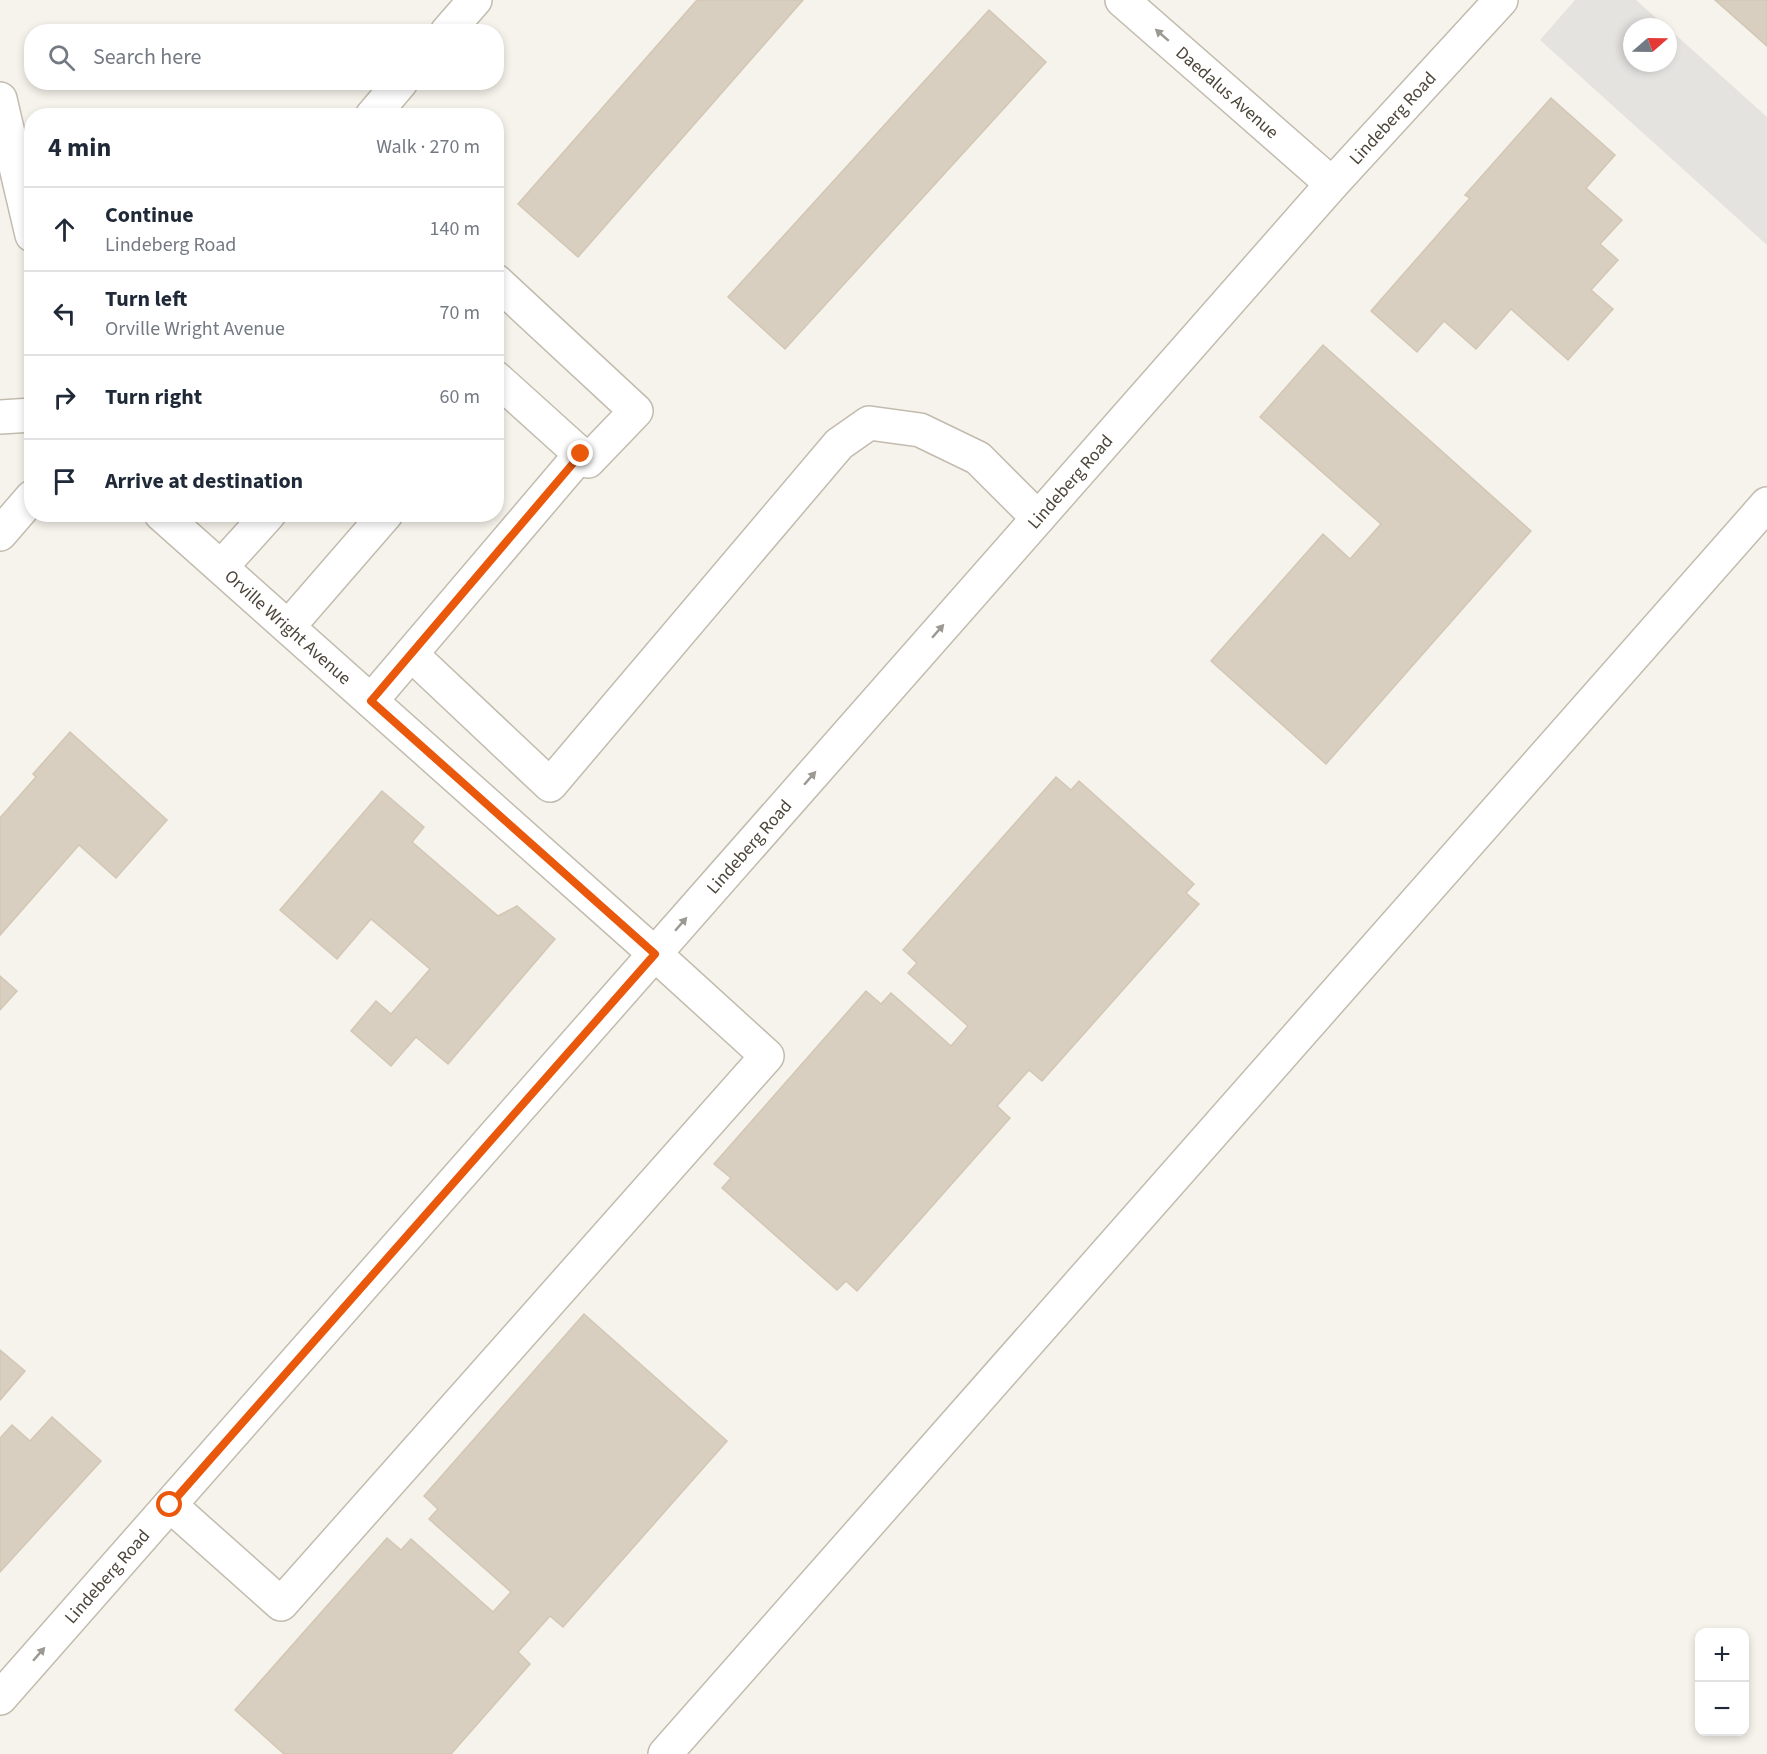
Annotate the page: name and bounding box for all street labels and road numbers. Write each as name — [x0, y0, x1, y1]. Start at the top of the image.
street label: Daedalus Avenue — [1170, 40, 1284, 144]
street label: Lindeberg Road — [1343, 66, 1442, 170]
street label: Lindeberg Road — [1022, 429, 1119, 534]
street label: Orville Wright Avenue — [219, 564, 357, 690]
street label: Lindeberg Road — [701, 794, 798, 899]
street label: Lindeberg Road — [59, 1524, 155, 1629]

